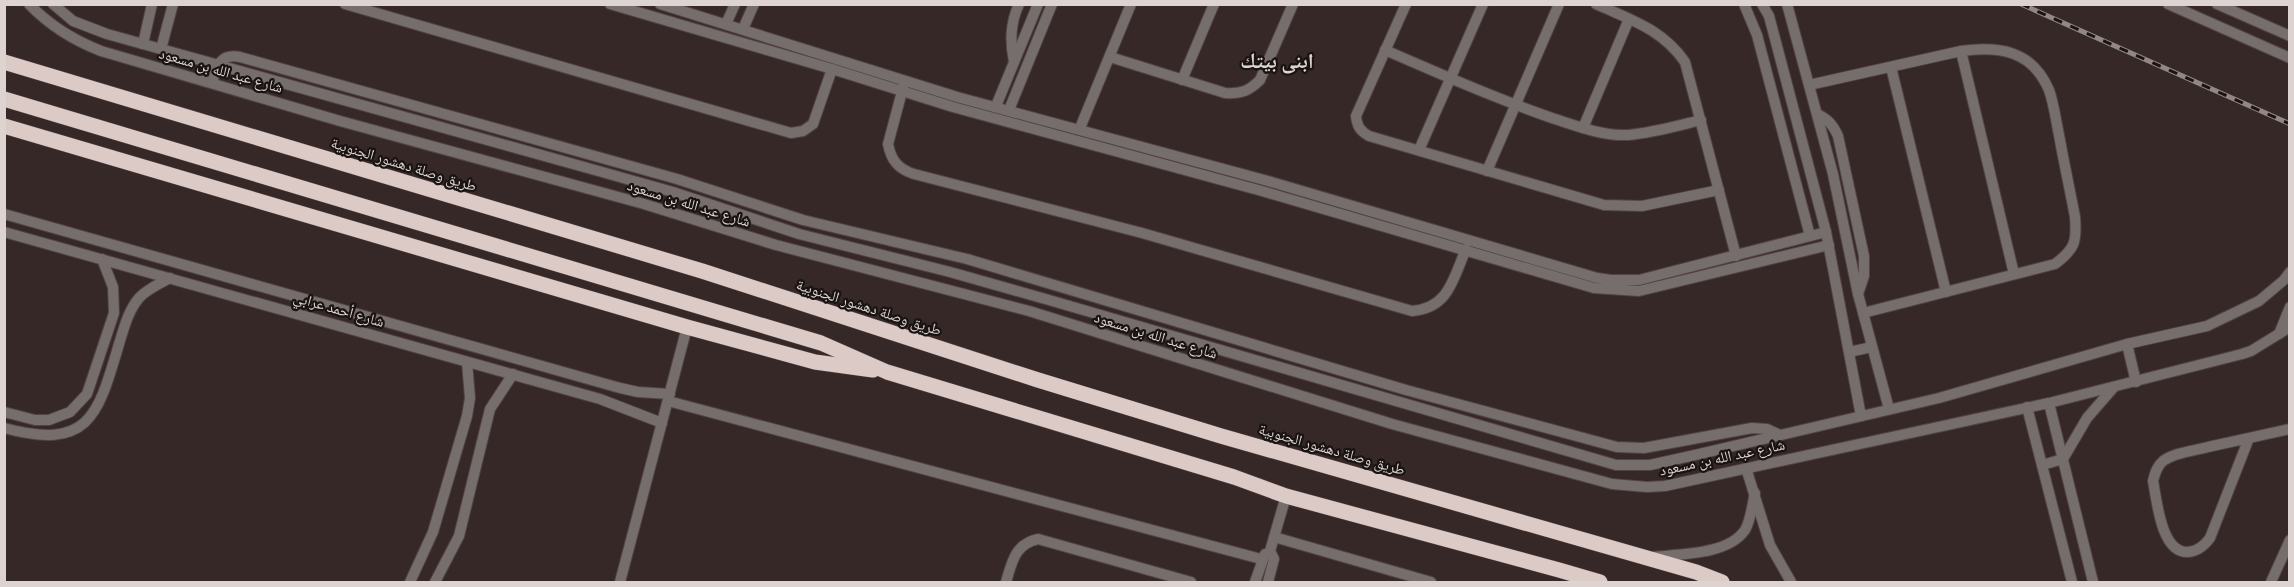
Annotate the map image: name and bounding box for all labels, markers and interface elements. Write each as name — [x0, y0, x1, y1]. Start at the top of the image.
street label: شارع عبد الله بن مسعود — [157, 42, 285, 98]
district label: ابنى بيتك — [1240, 46, 1314, 75]
street label: طريق وصلة دهشور الجنوبية — [328, 132, 480, 196]
street label: شارع عبد الله بن مسعود — [625, 174, 753, 232]
street label: طريق وصلة دهشور الجنوبية — [794, 274, 944, 340]
street label: شارع أحمد عرابي — [291, 286, 387, 334]
street label: شارع عبد الله بن مسعود — [1092, 306, 1220, 364]
street label: طريق وصلة دهشور الجنوبية — [1256, 418, 1408, 480]
street label: شارع عبد الله بن مسعود — [1657, 433, 1787, 481]

